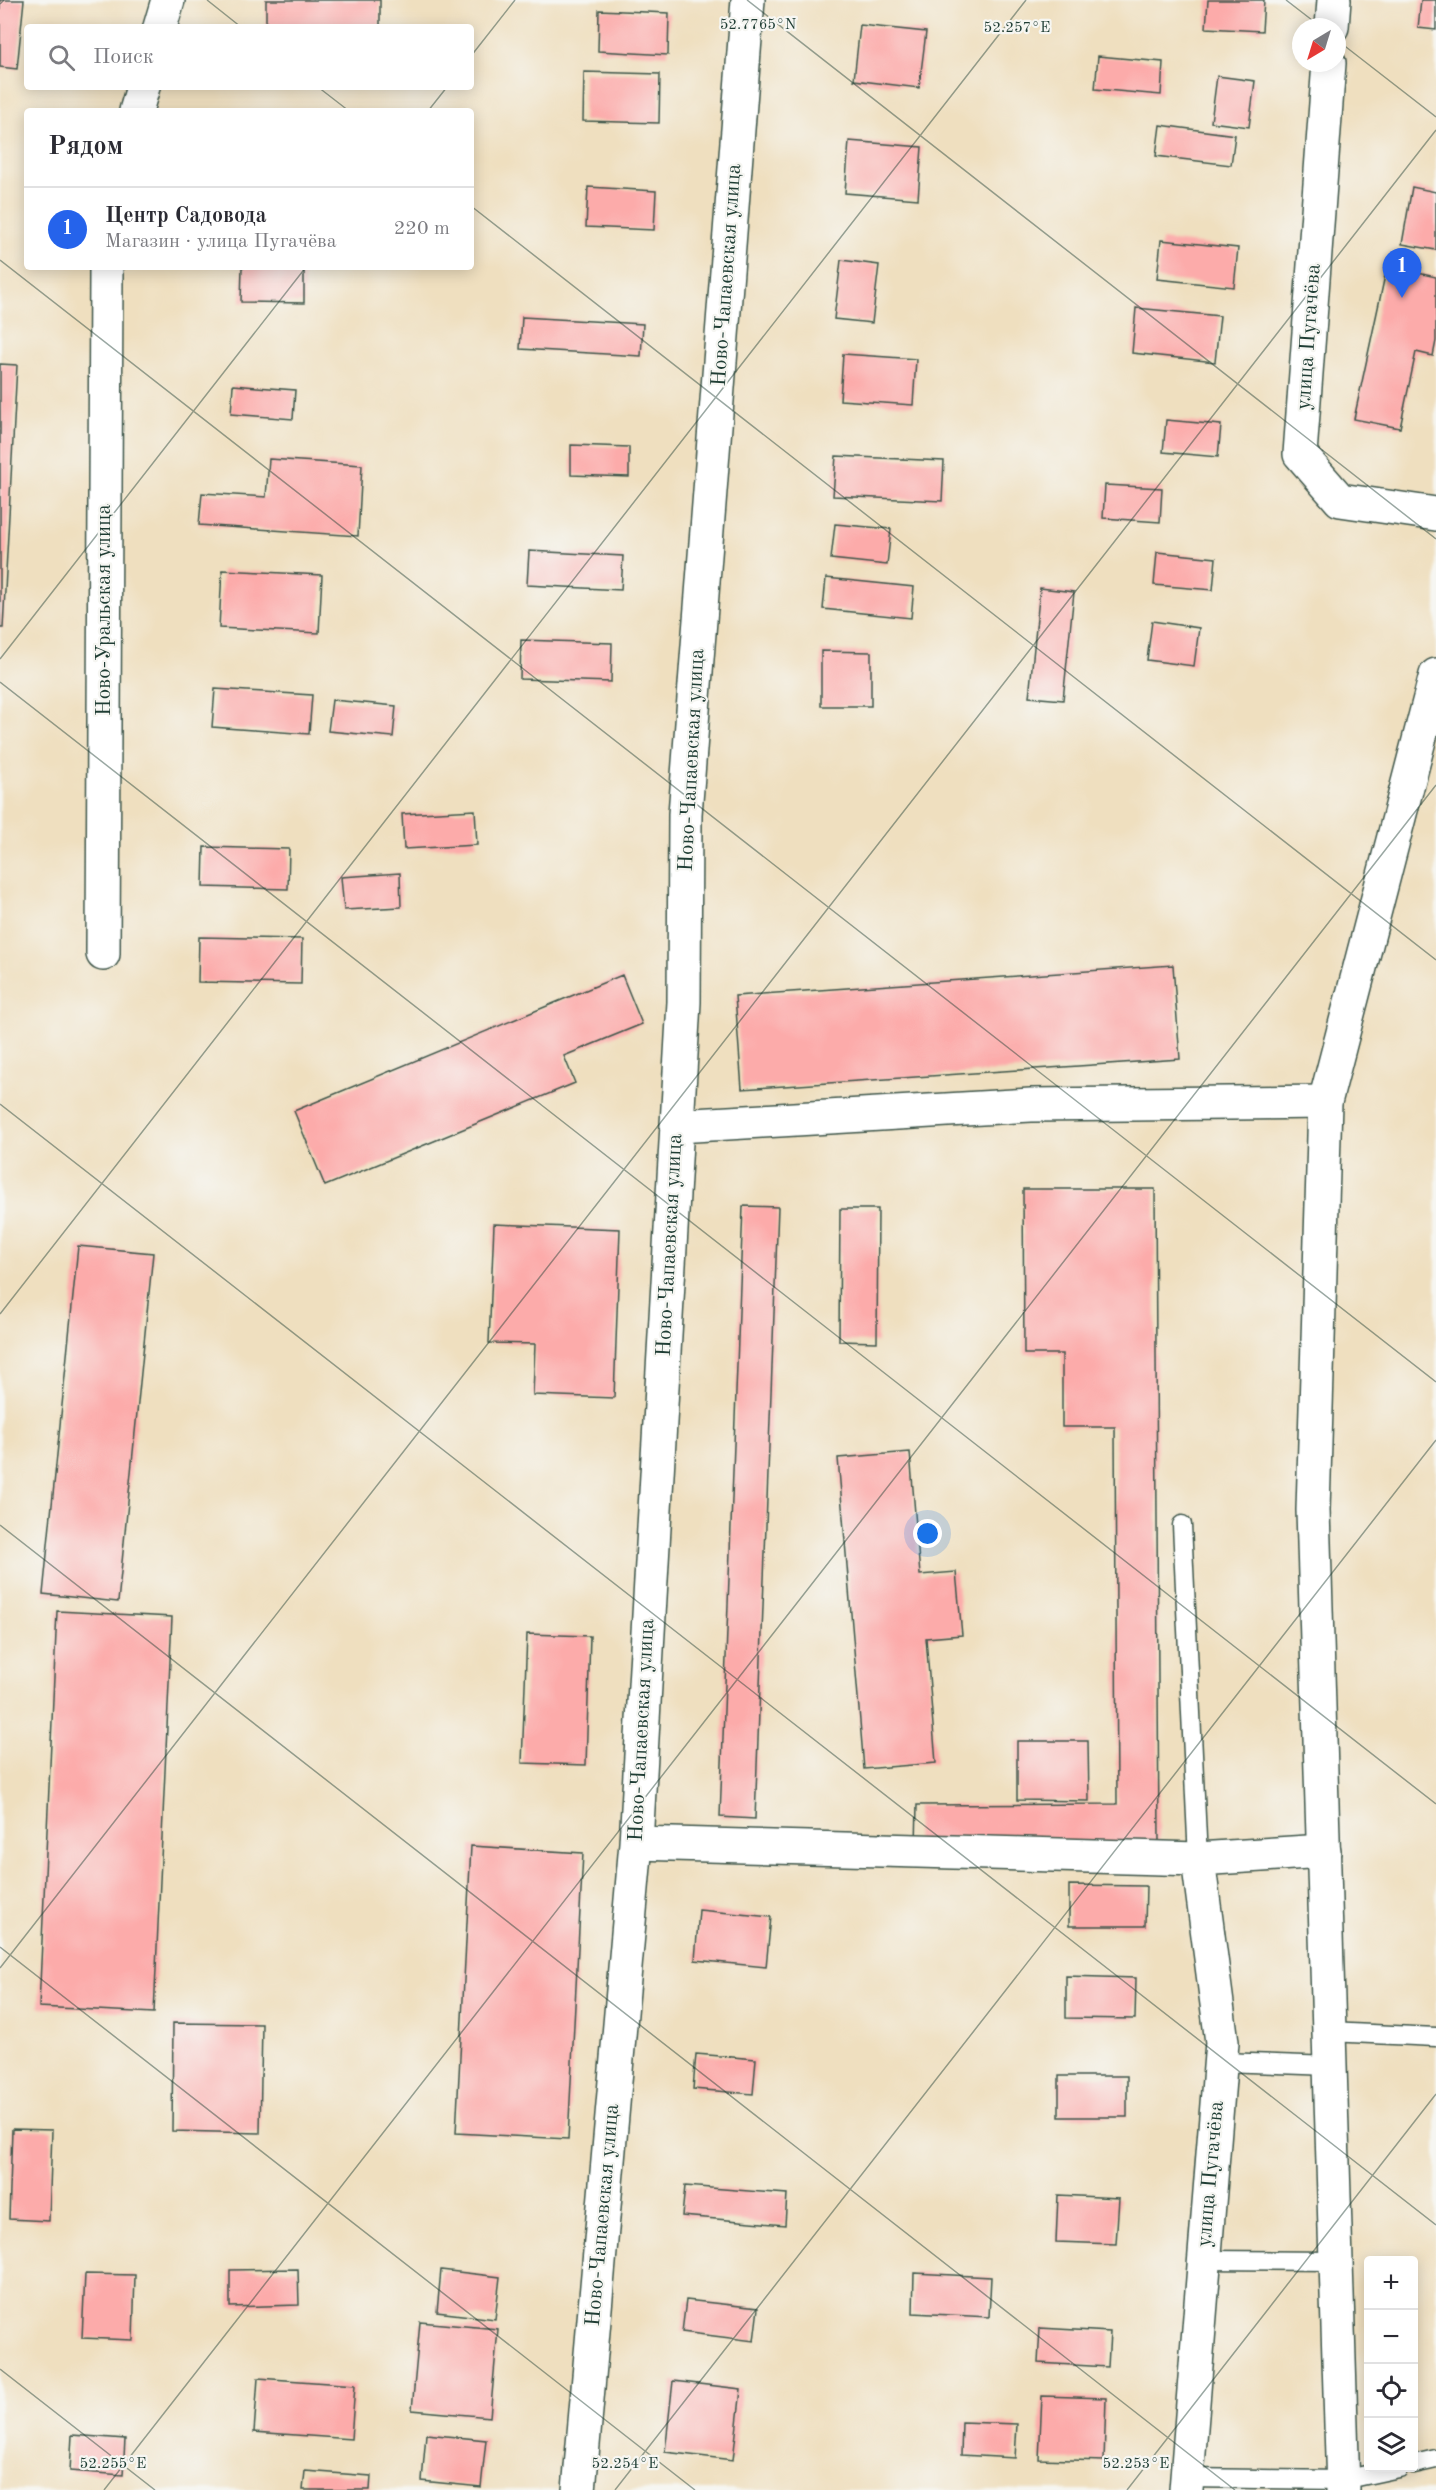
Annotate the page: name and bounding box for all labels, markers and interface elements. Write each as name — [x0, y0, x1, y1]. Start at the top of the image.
text: 52.7765°N — [720, 18, 797, 33]
north arrow — [1292, 18, 1346, 72]
text: 52.257°E — [984, 21, 1050, 36]
search box — [24, 24, 474, 90]
icon: search — [45, 41, 78, 74]
text: Поиск — [93, 46, 154, 68]
text: Рядом — [48, 134, 123, 160]
street label: Ново-Чапаевская улица — [709, 163, 745, 387]
text: Центр Садовода — [105, 205, 267, 227]
text: 1 — [62, 219, 73, 239]
text: 220 m — [394, 219, 450, 239]
text: Магазин · улица Пугачёва — [105, 232, 337, 252]
pin: 1 — [1382, 248, 1422, 298]
street label: улица Пугачёва — [1293, 263, 1325, 411]
street label: Ново-Уральская улица — [94, 504, 115, 716]
street label: Ново-Чапаевская улица — [676, 648, 708, 872]
street label: Ново-Чапаевская улица — [654, 1133, 686, 1357]
your location — [913, 1519, 942, 1548]
street label: Ново-Чапаевская улица — [626, 1618, 658, 1842]
street label: улица Пугачёва — [1194, 2100, 1228, 2248]
street label: Ново-Чапаевская улица — [583, 2103, 623, 2327]
map controls — [1364, 2256, 1418, 2472]
button: + — [1364, 2256, 1418, 2310]
button: − — [1364, 2310, 1418, 2364]
button: locate — [1364, 2364, 1418, 2418]
button: layers — [1364, 2418, 1418, 2472]
text: 52.255°E — [80, 2457, 146, 2472]
text: 52.254°E — [592, 2457, 658, 2472]
text: 52.253°E — [1103, 2457, 1169, 2472]

